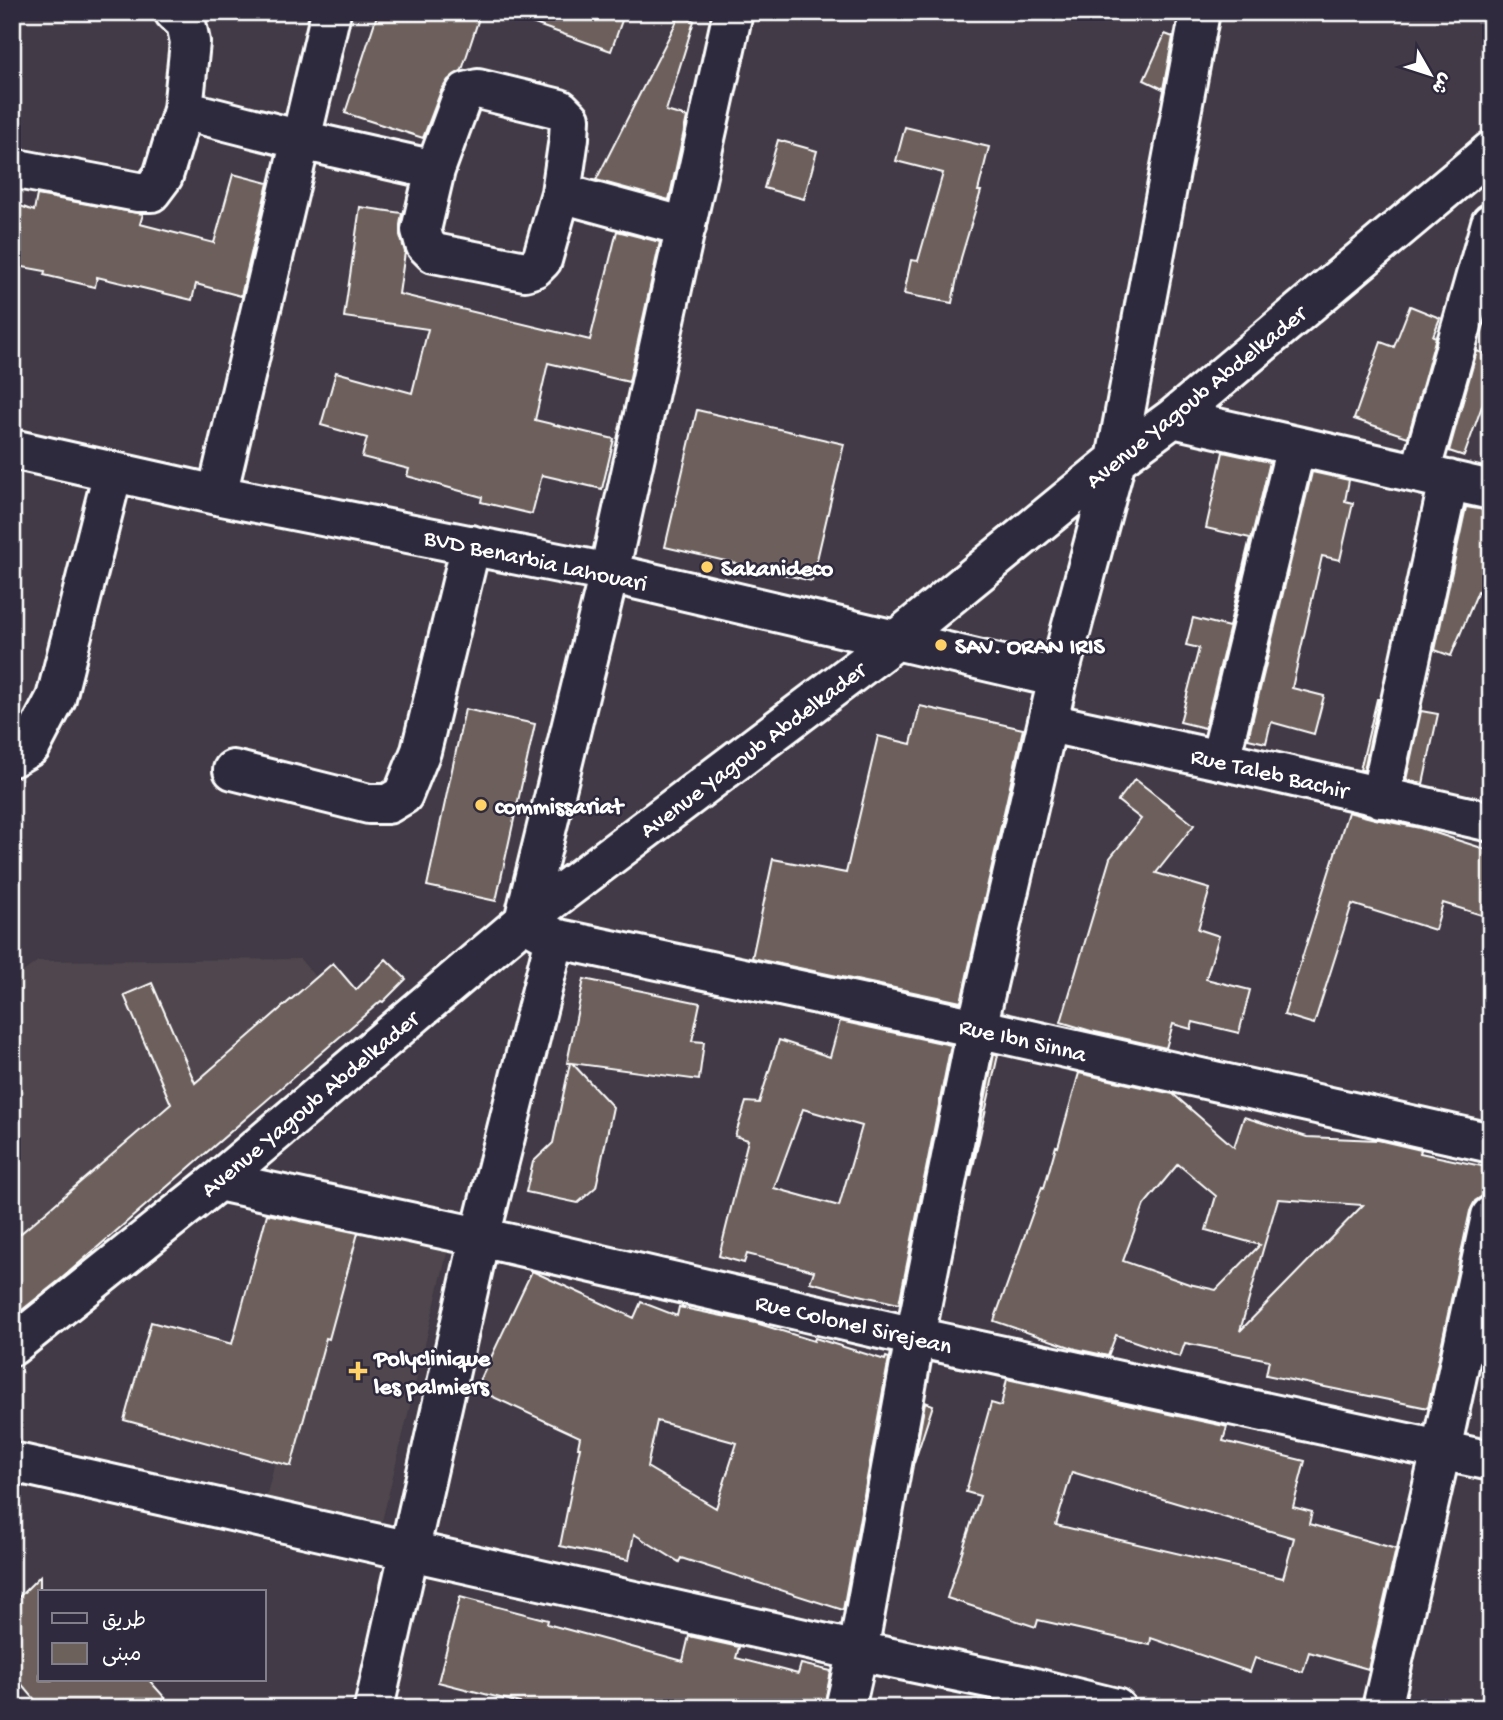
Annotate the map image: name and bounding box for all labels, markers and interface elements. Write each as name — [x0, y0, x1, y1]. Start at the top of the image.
north arrow — [1394, 38, 1464, 108]
text: ش — [1425, 67, 1456, 98]
street label: Avenue Yagoub Abdelkader — [1081, 299, 1315, 497]
street label: BVD Benarbia Lahouari — [420, 524, 650, 600]
place label: Sakanideco — [721, 556, 834, 585]
marker: Sakanideco — [699, 559, 715, 575]
place label: SAV. ORAN IRIS — [955, 634, 1105, 663]
marker: SAV. ORAN IRIS — [933, 637, 949, 653]
street label: Avenue Yagoub Abdelkader — [635, 656, 875, 846]
street label: Rue Taleb Bachir — [1188, 743, 1353, 808]
place label: commissariat — [495, 794, 625, 823]
marker: commissariat — [473, 797, 489, 813]
street label: Avenue Yagoub Abdelkader — [196, 1004, 428, 1205]
street label: Rue Ibn Sinna — [956, 1014, 1089, 1071]
street label: Rue Colonel Sirejean — [752, 1290, 955, 1363]
place label: Polyclinique les palmiers — [372, 1346, 492, 1403]
marker: Polyclinique les palmiers — [348, 1361, 368, 1381]
legend — [38, 1590, 266, 1682]
text: طريق — [102, 1610, 146, 1635]
text: مبنى — [102, 1644, 141, 1669]

